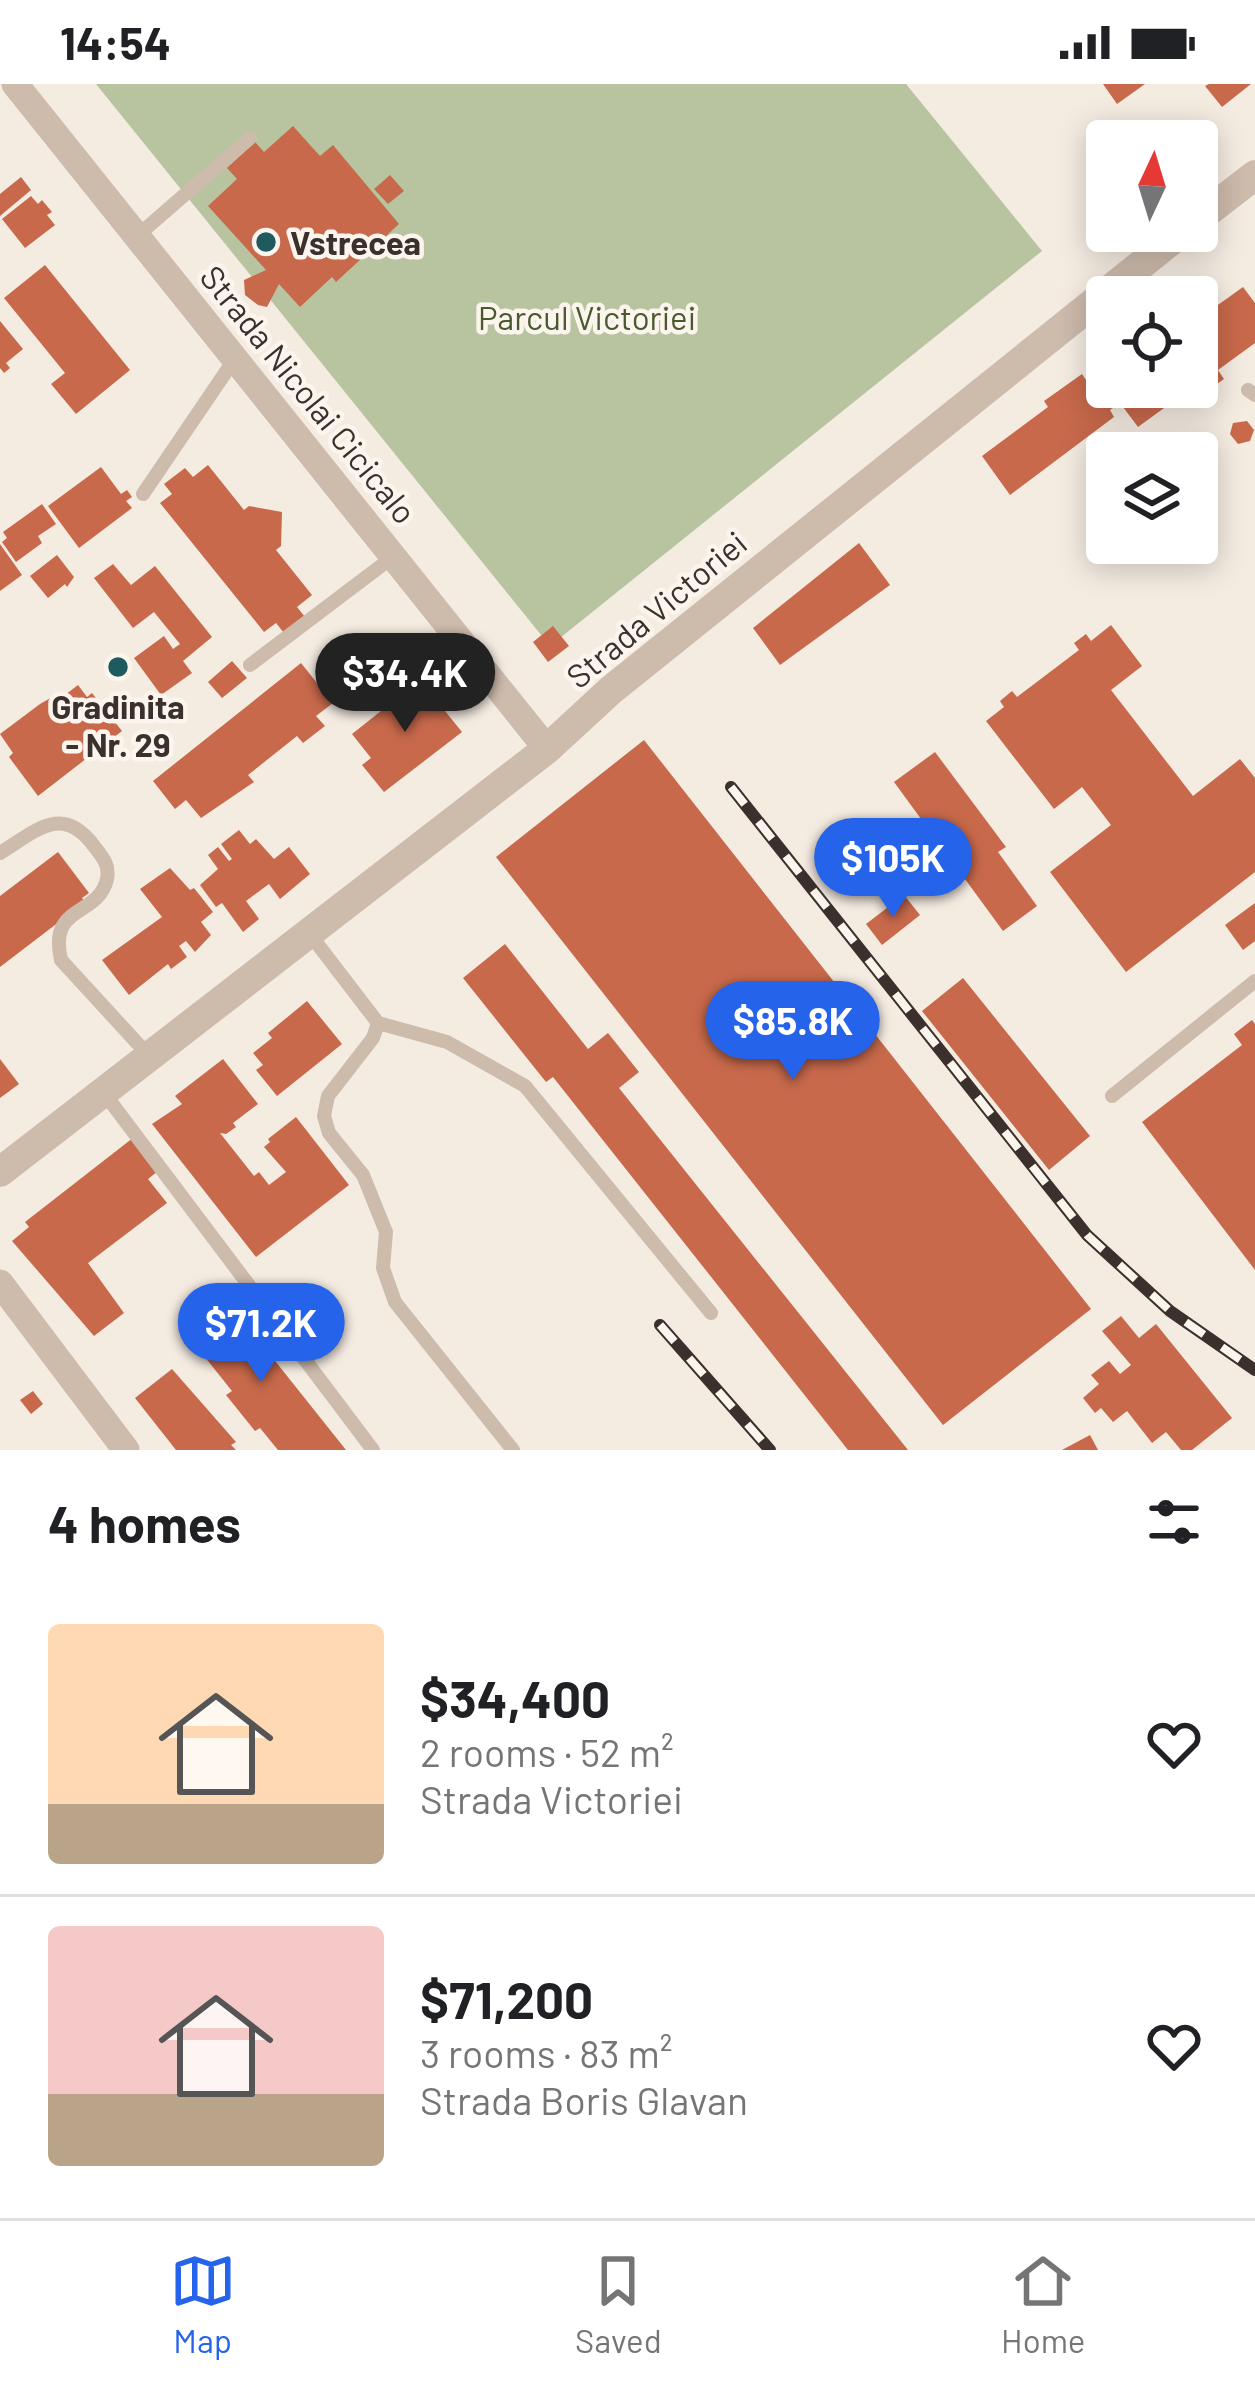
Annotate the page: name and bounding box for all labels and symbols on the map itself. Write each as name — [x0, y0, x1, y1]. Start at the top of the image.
north arrow — [1086, 120, 1218, 252]
place label: Vstrecea — [290, 222, 421, 262]
marker: Vstrecea — [253, 229, 279, 255]
street label: Strada Nicolai Cicicalo — [193, 257, 425, 531]
park label: Parcul Victoriei — [478, 297, 696, 337]
street label: Strada Victoriei — [558, 522, 754, 696]
pin: $34.4K — [307, 633, 503, 735]
marker: Gradinita - Nr. 29 — [105, 654, 131, 680]
place label: Gradinita - Nr. 29 — [51, 686, 185, 764]
pin: $105K — [809, 818, 977, 920]
pin: $85.8K — [695, 981, 891, 1083]
pin: $71.2K — [163, 1283, 359, 1385]

